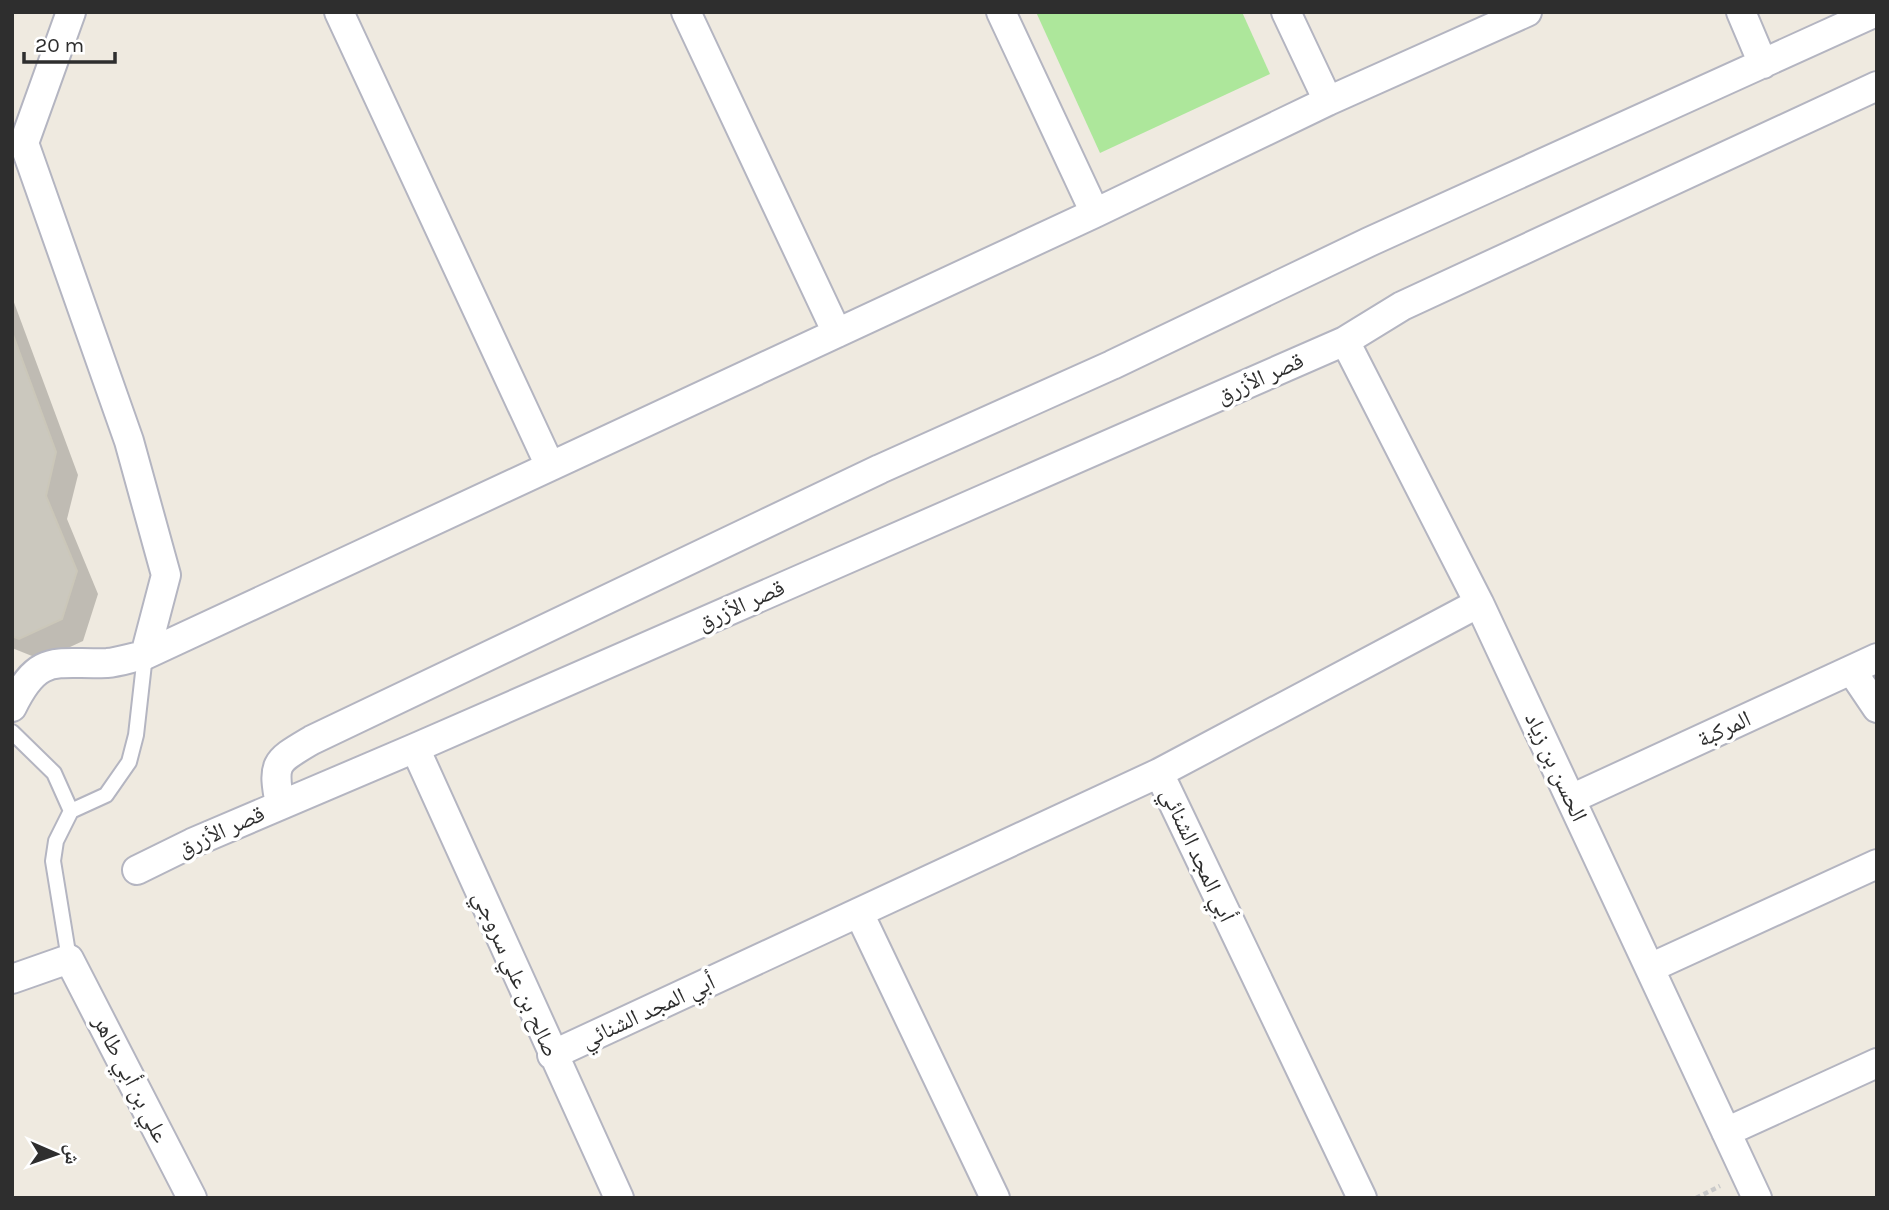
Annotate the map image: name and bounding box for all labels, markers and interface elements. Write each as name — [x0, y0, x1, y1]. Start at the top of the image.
scale bar — [24, 21, 116, 65]
text: 20 m — [35, 33, 84, 57]
street label: قصر الأزرق — [1212, 347, 1308, 409]
street label: قصر الأزرق — [693, 574, 789, 636]
street label: المركبة — [1693, 705, 1755, 753]
street label: الحسن بن زياد — [1519, 708, 1593, 826]
street label: أبي المجد الشنائي — [1151, 783, 1241, 928]
street label: قصر الأزرق — [173, 800, 269, 862]
street label: صالح بن علي سروجي — [463, 887, 565, 1063]
street label: أبي المجد الشنائي — [576, 968, 721, 1058]
street label: علي بن أبي طاهر — [83, 1010, 175, 1150]
north arrow — [21, 1119, 91, 1189]
text: ش — [61, 1144, 83, 1165]

